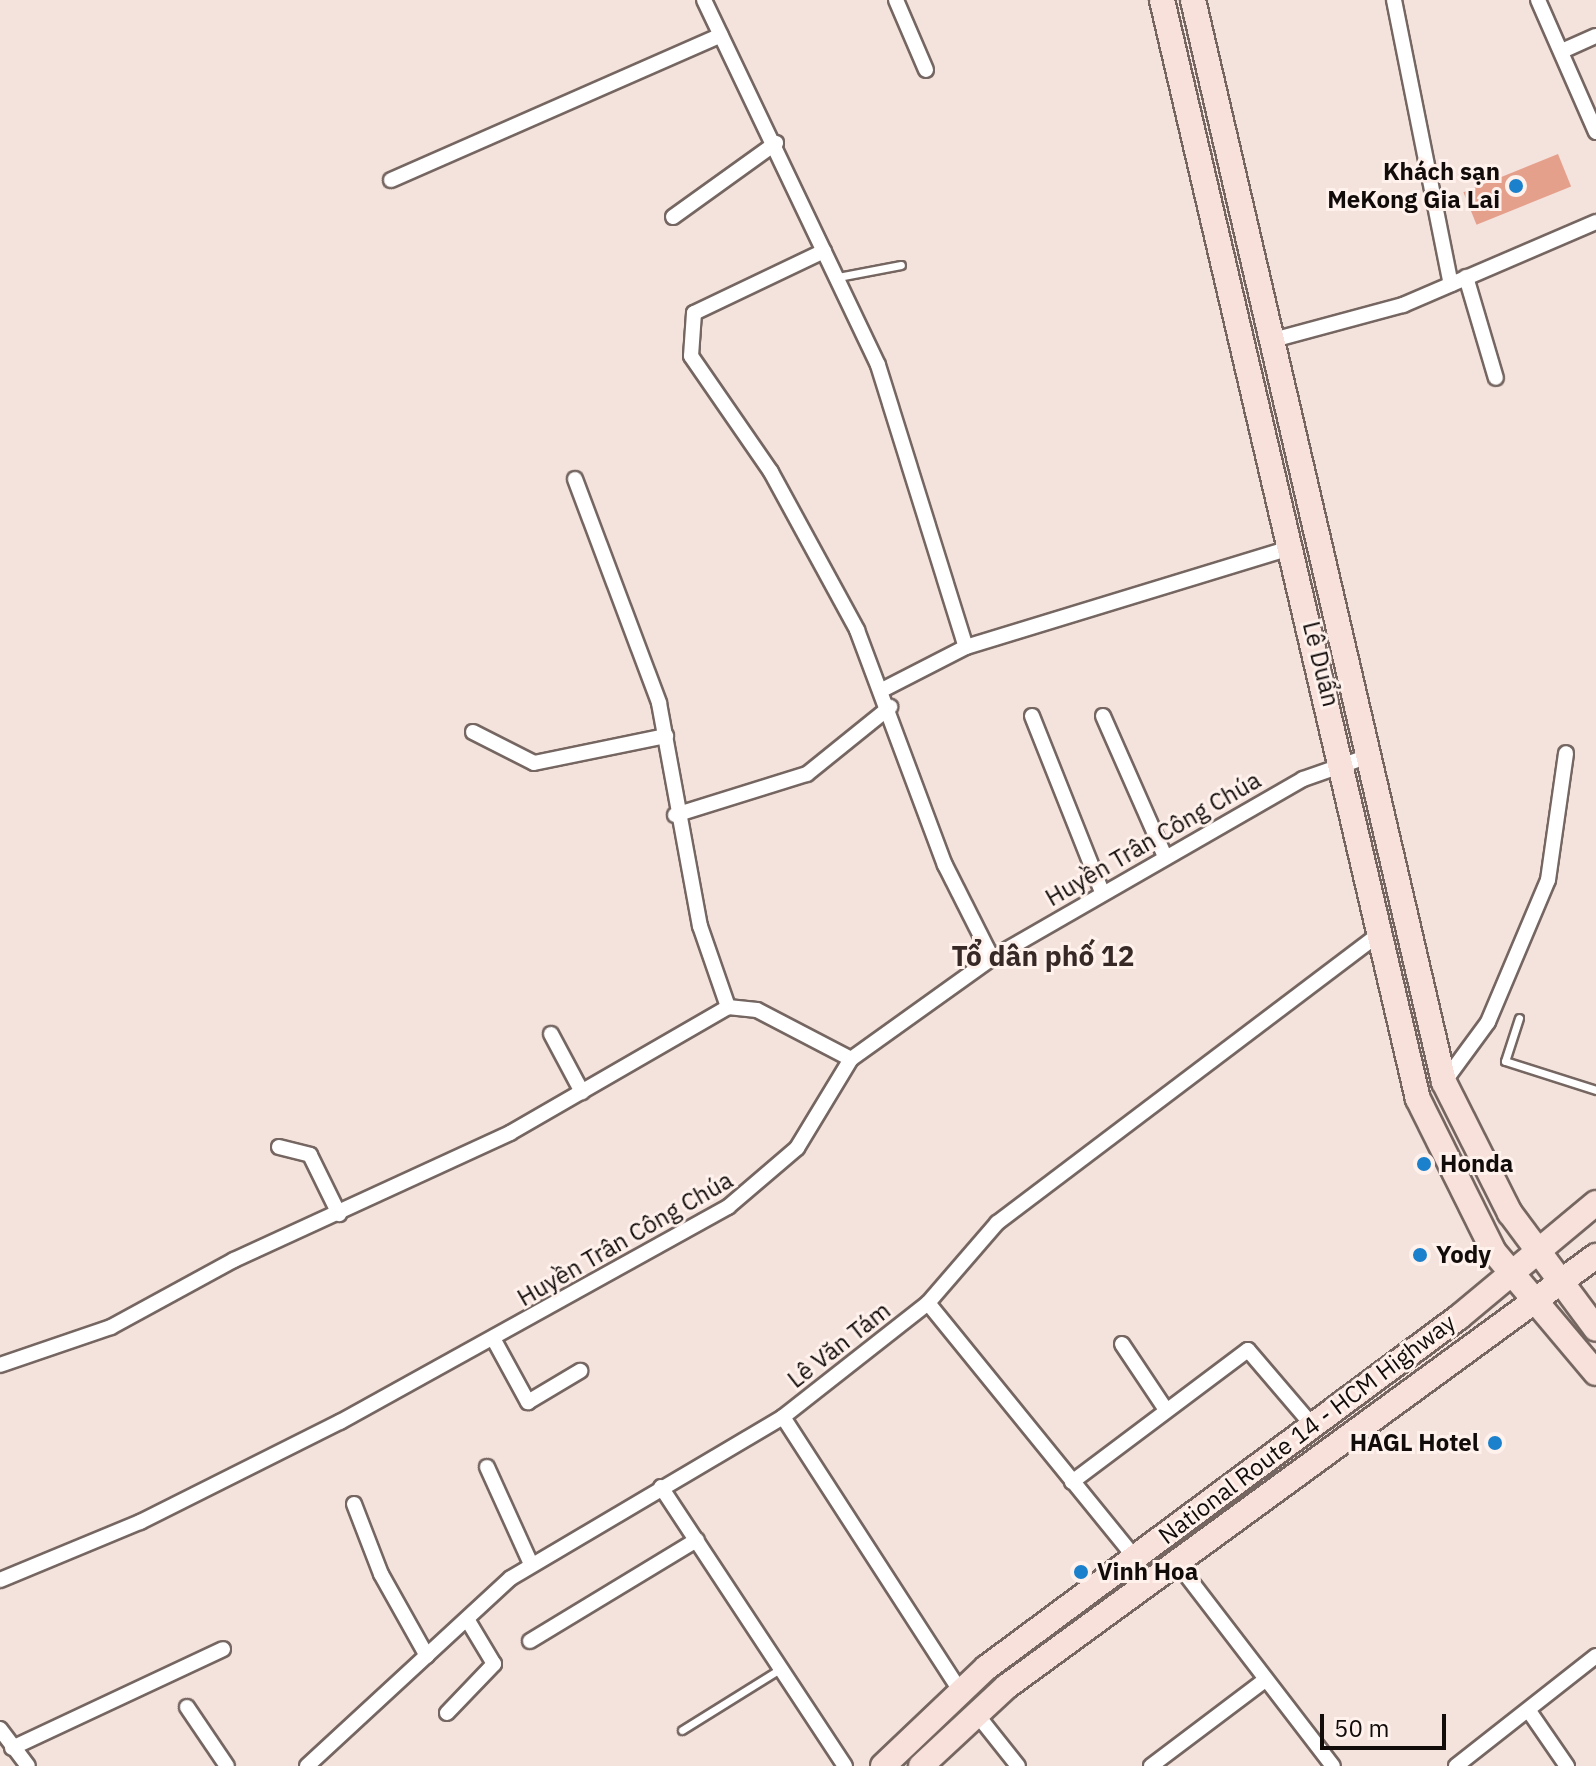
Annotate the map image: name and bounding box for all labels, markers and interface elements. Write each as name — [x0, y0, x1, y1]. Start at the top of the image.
place label: Khách sạn MeKong Gia Lai — [1327, 158, 1500, 214]
marker: Khách sạn MeKong Gia Lai — [1507, 177, 1525, 195]
street label: Lê Duẩn — [1297, 618, 1345, 710]
street label: Huyền Trân Công Chúa — [1040, 766, 1266, 912]
district label: Tổ dân phố 12 — [952, 939, 1134, 973]
place label: Honda — [1440, 1150, 1513, 1178]
marker: Honda — [1415, 1155, 1433, 1173]
street label: Huyền Trân Công Chúa — [512, 1166, 738, 1312]
place label: Yody — [1436, 1241, 1491, 1269]
marker: Yody — [1411, 1246, 1429, 1264]
street label: Lê Văn Tám — [782, 1296, 896, 1394]
street label: National Route 14 - HCM Highway — [1153, 1308, 1461, 1550]
place label: HAGL Hotel — [1350, 1429, 1479, 1457]
marker: HAGL Hotel — [1486, 1434, 1504, 1452]
place label: Vinh Hoa — [1097, 1558, 1198, 1586]
marker: Vinh Hoa — [1072, 1563, 1090, 1581]
scale bar — [1324, 1698, 1450, 1748]
text: 50 m — [1334, 1712, 1389, 1744]

